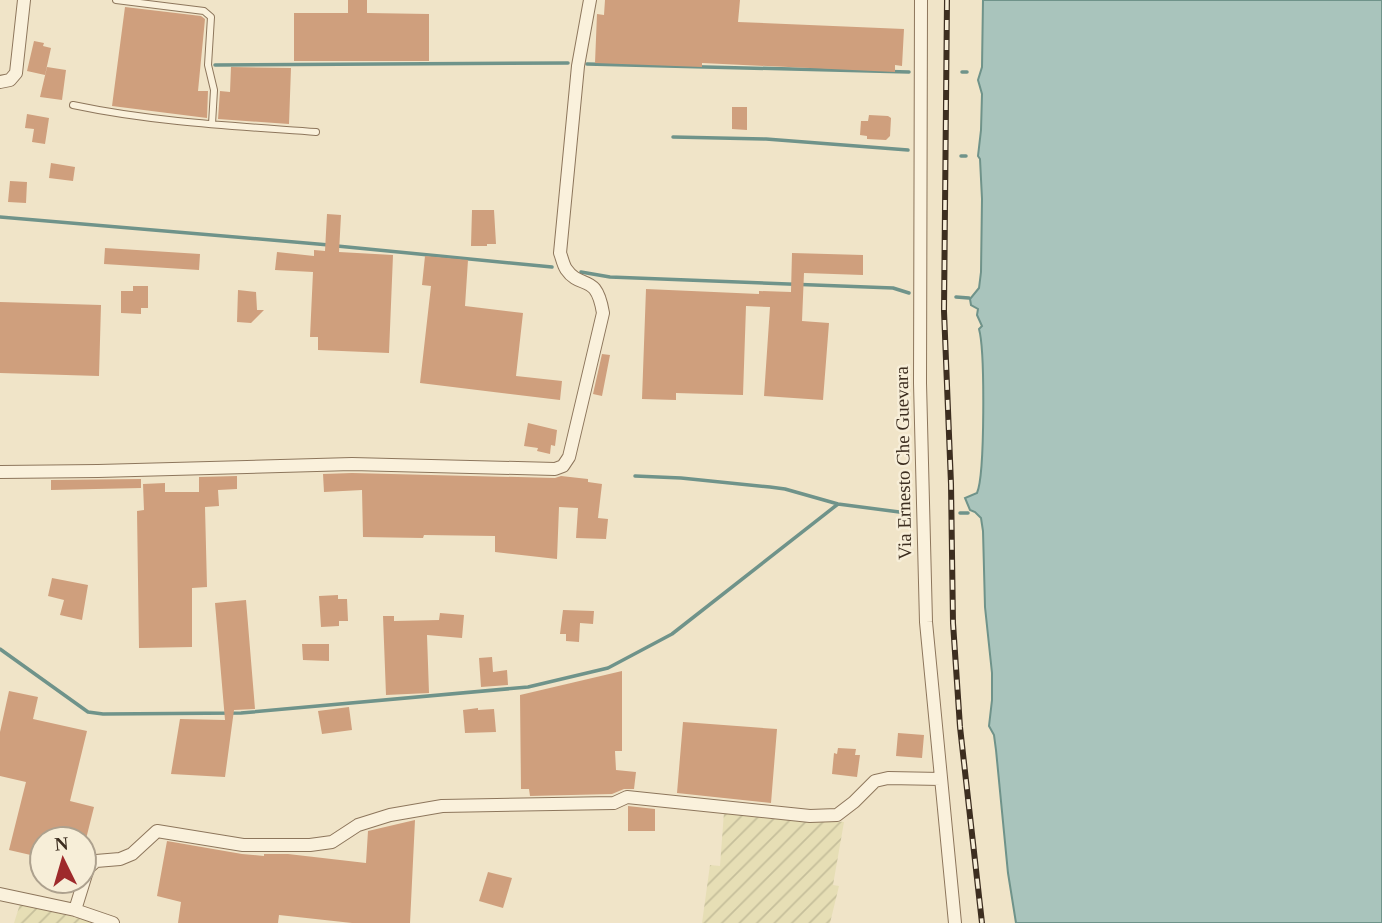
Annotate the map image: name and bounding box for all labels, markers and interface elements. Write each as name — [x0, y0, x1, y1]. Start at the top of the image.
street label: Via Ernesto Che Guevara — [891, 366, 915, 560]
north arrow — [28, 825, 98, 895]
text: N — [54, 832, 70, 855]

